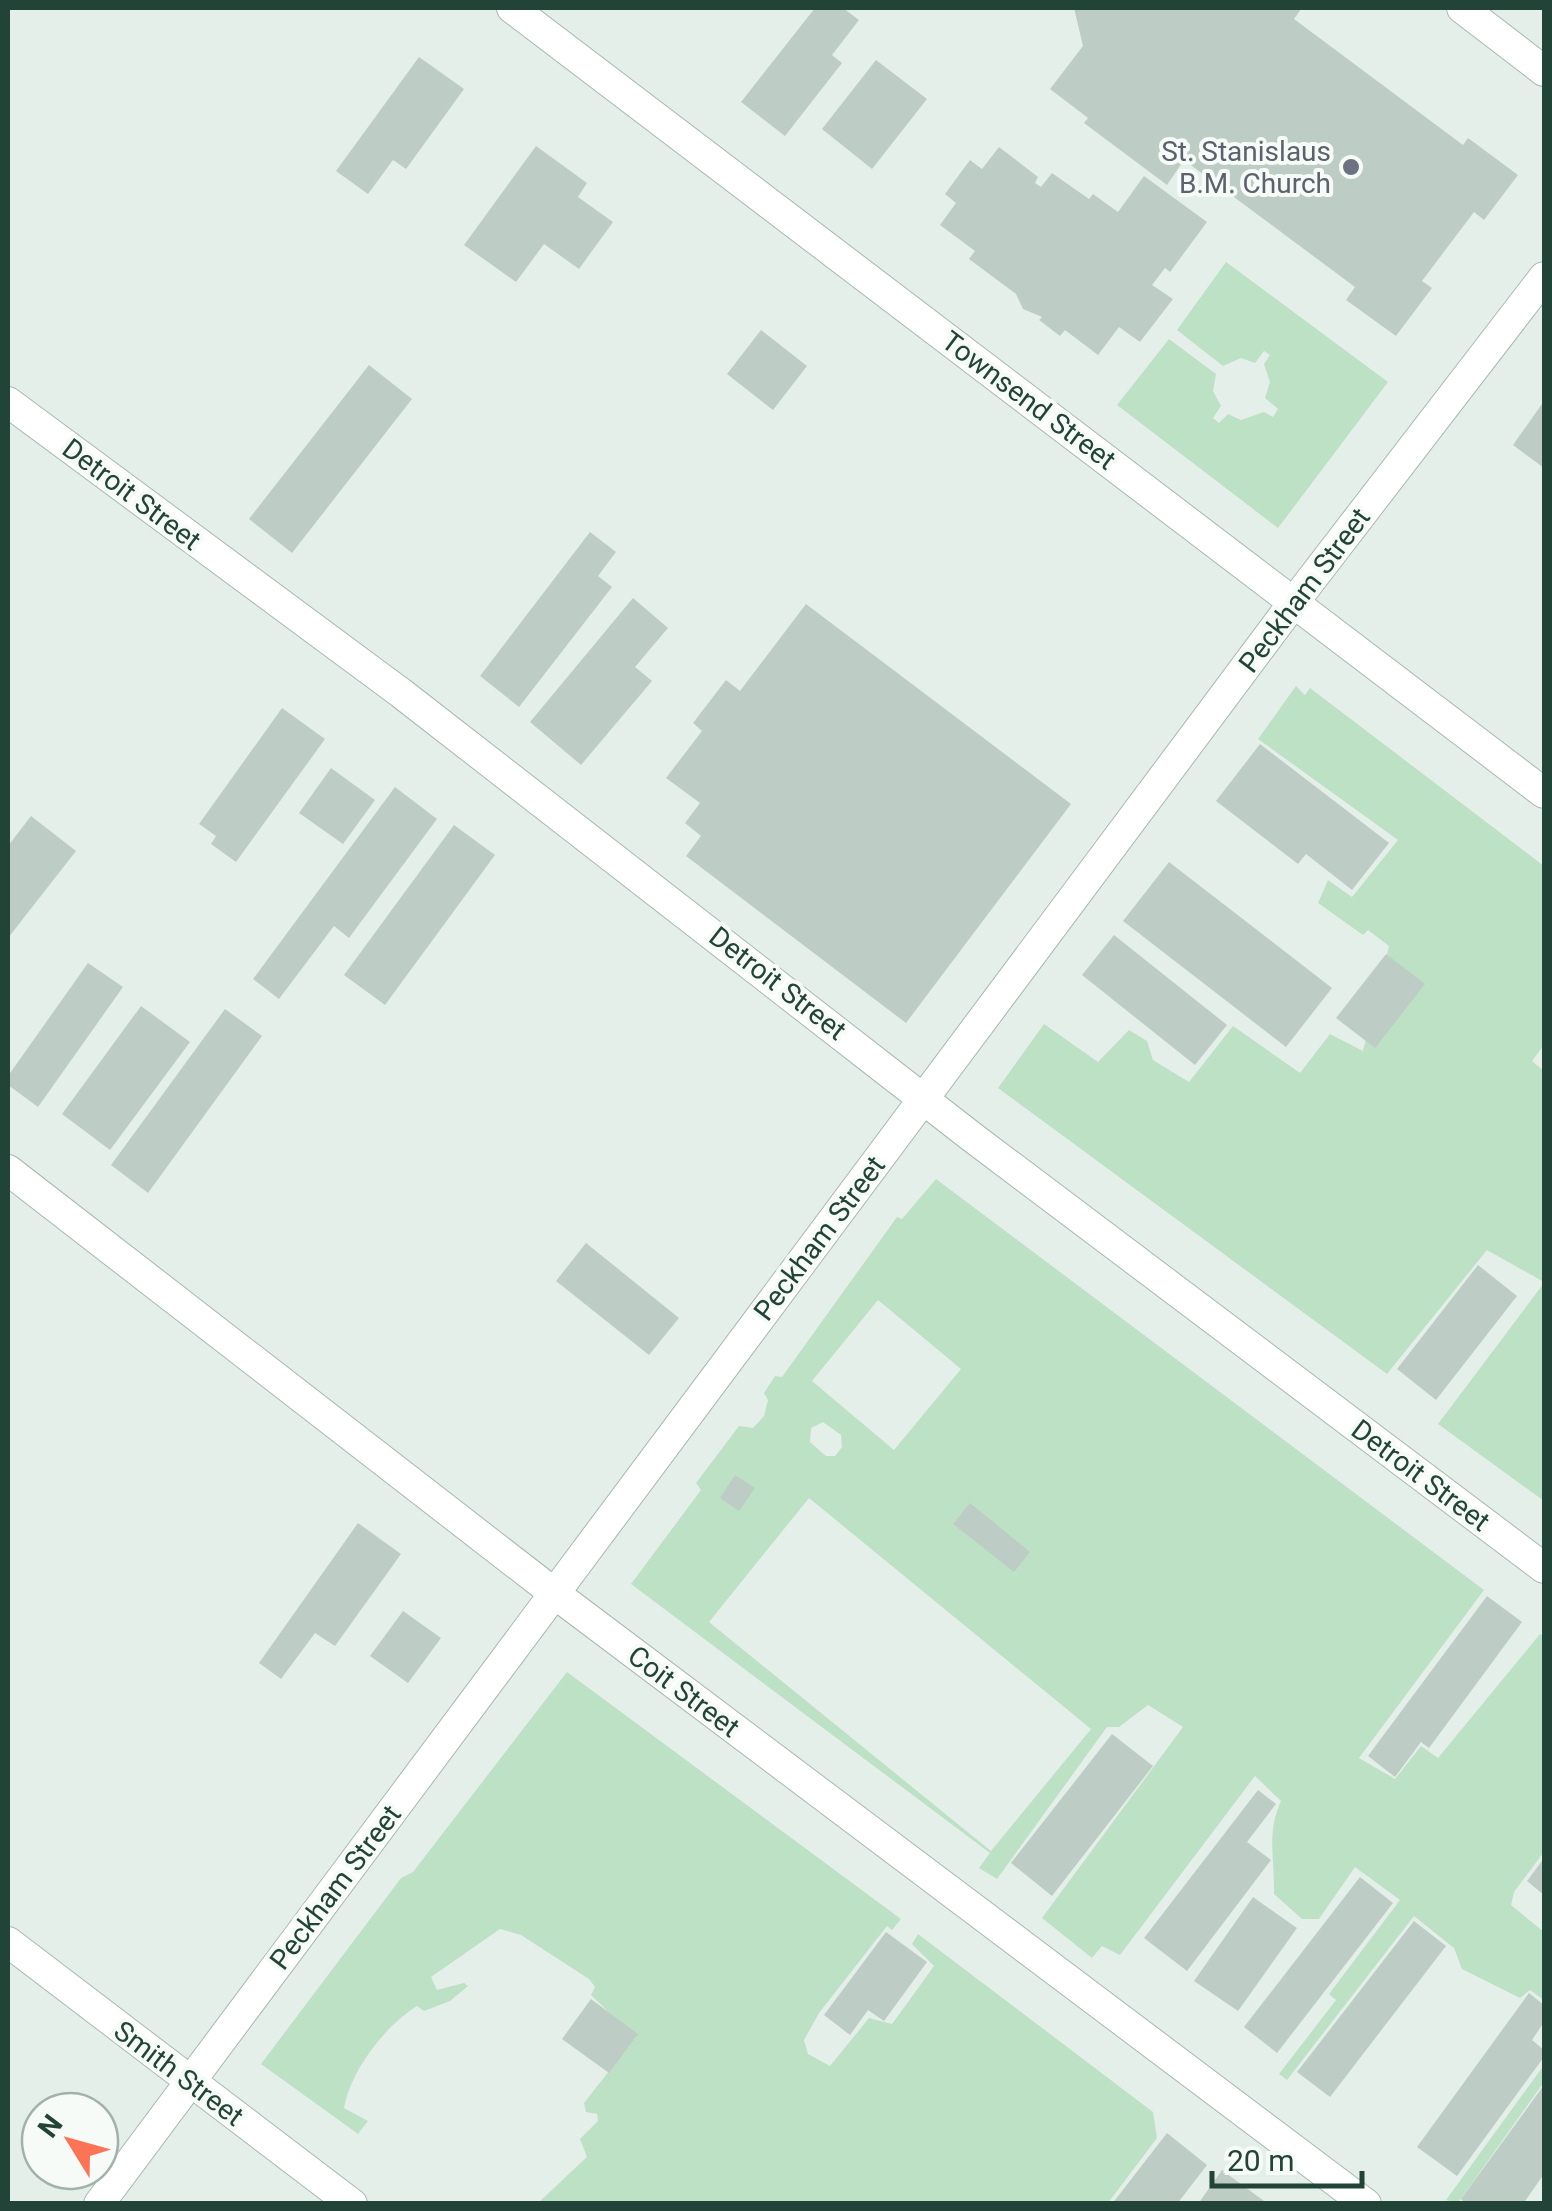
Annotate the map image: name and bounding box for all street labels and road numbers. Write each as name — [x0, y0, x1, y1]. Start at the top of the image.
street label: Townsend Street — [935, 324, 1122, 477]
street label: Detroit Street — [56, 432, 207, 557]
street label: Peckham Street — [1232, 502, 1377, 679]
street label: Detroit Street — [703, 920, 853, 1047]
street label: Peckham Street — [747, 1150, 892, 1327]
street label: Detroit Street — [1345, 1413, 1496, 1538]
street label: Coit Street — [621, 1639, 746, 1744]
street label: Peckham Street — [263, 1799, 408, 1976]
street label: Smith Street — [108, 2014, 250, 2133]

